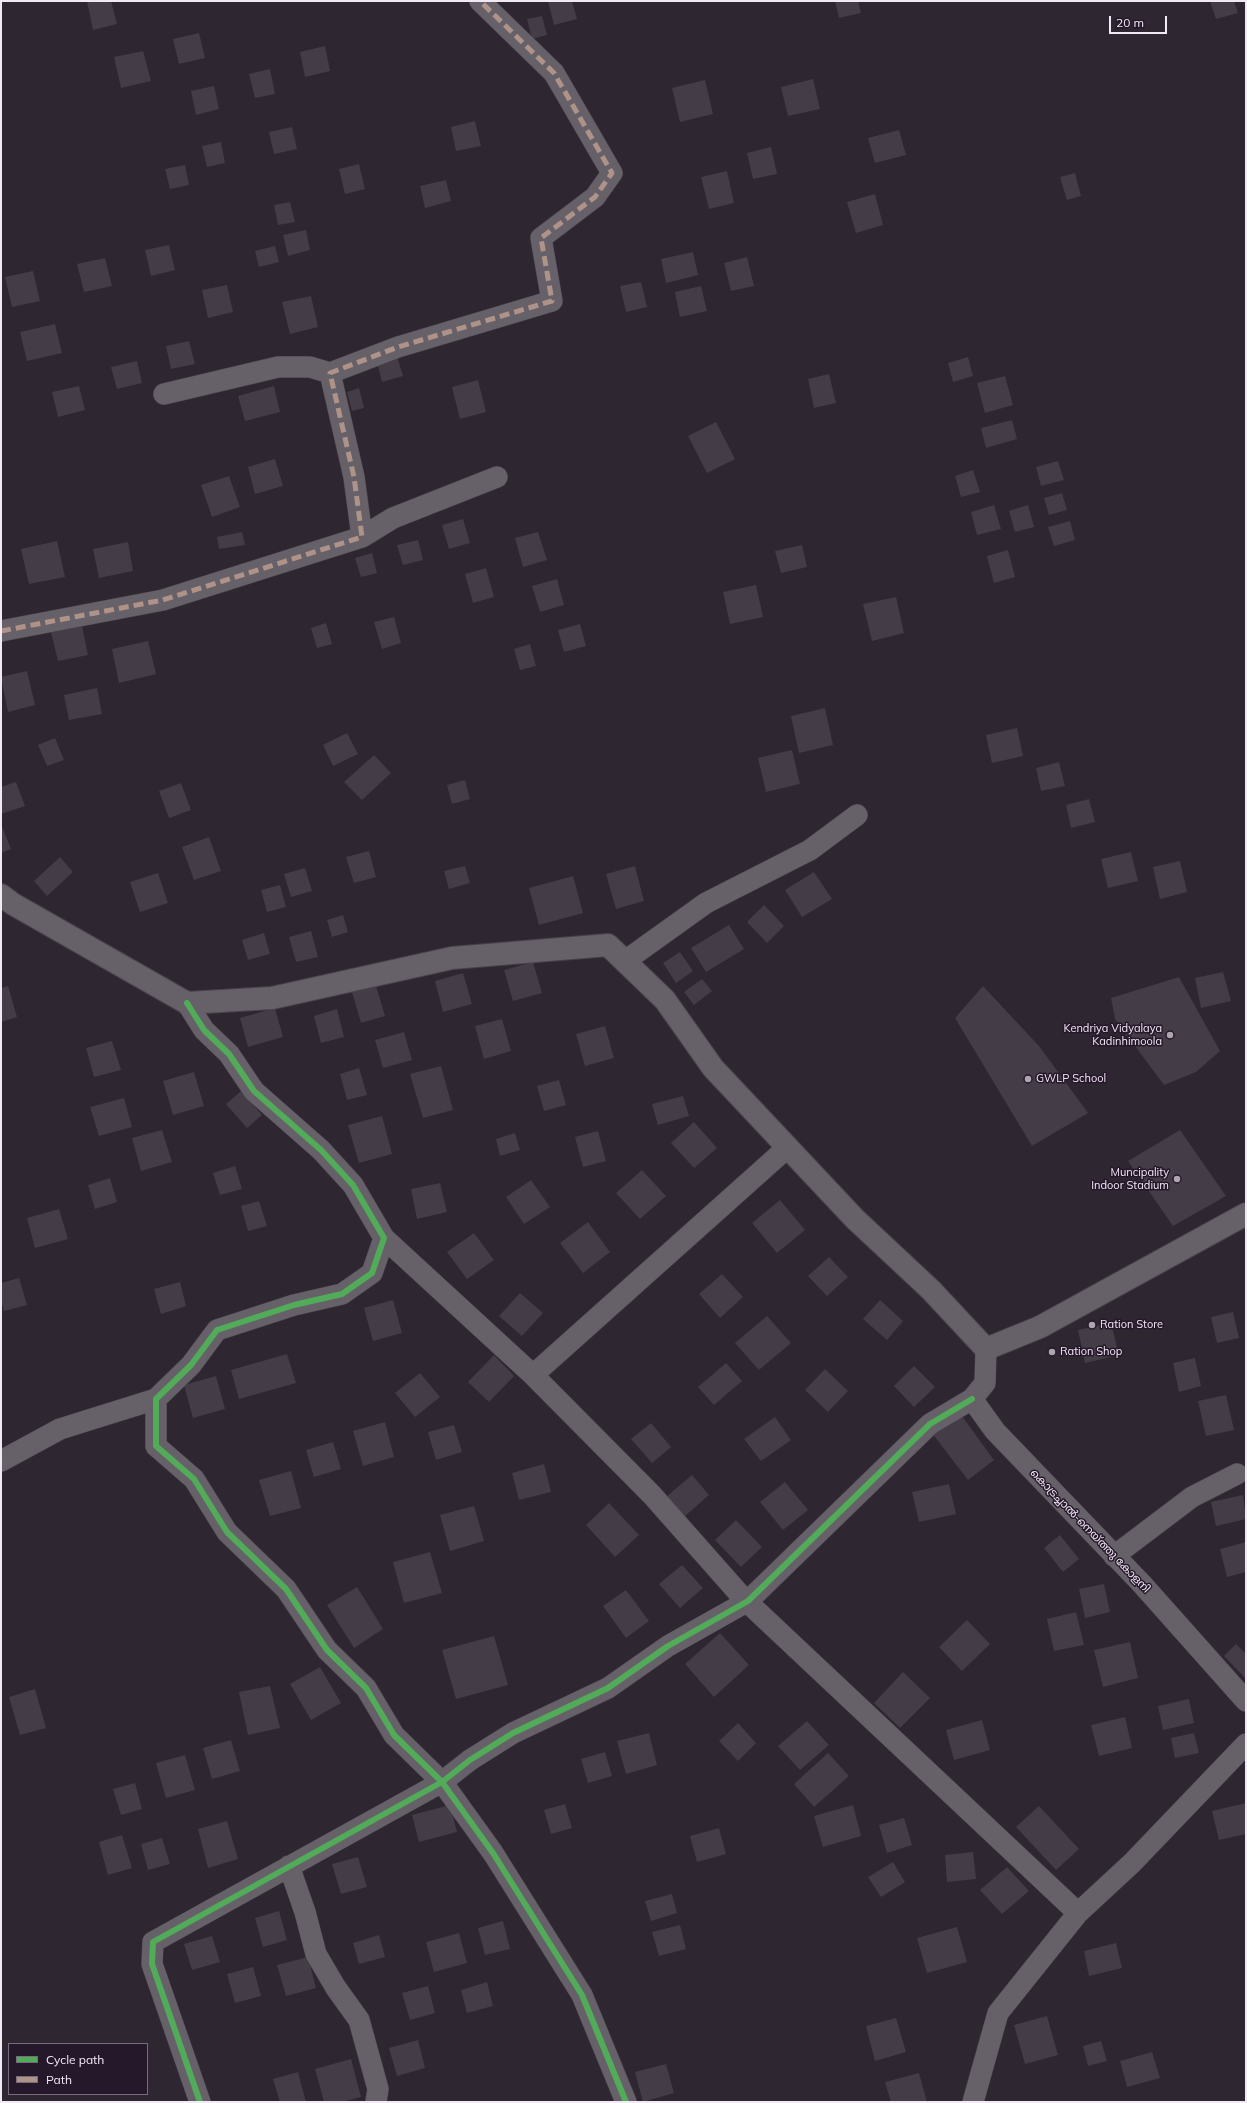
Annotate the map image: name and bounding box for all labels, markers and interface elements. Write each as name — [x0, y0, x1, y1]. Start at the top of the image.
scale bar — [1111, 8, 1169, 34]
text: 20 m — [1116, 15, 1144, 30]
place label: Kendriya Vidyalaya Kadinhimoola — [1064, 1022, 1162, 1048]
marker: Kendriya Vidyalaya Kadinhimoola — [1165, 1030, 1175, 1040]
place label: GWLP School — [1036, 1072, 1106, 1086]
marker: GWLP School — [1023, 1074, 1033, 1084]
place label: Muncipality Indoor Stadium — [1091, 1166, 1169, 1192]
marker: Muncipality Indoor Stadium — [1172, 1174, 1182, 1184]
place label: Ration Store — [1100, 1318, 1163, 1332]
marker: Ration Store — [1087, 1320, 1097, 1330]
place label: Ration Shop — [1060, 1345, 1122, 1359]
marker: Ration Shop — [1047, 1347, 1057, 1357]
street label: കൊട്രച്ചാൽ-നെയ്ത്തു കോളനി — [1027, 1467, 1153, 1595]
legend — [8, 2043, 148, 2095]
text: Cycle path — [46, 2052, 104, 2067]
text: Path — [46, 2072, 72, 2087]

